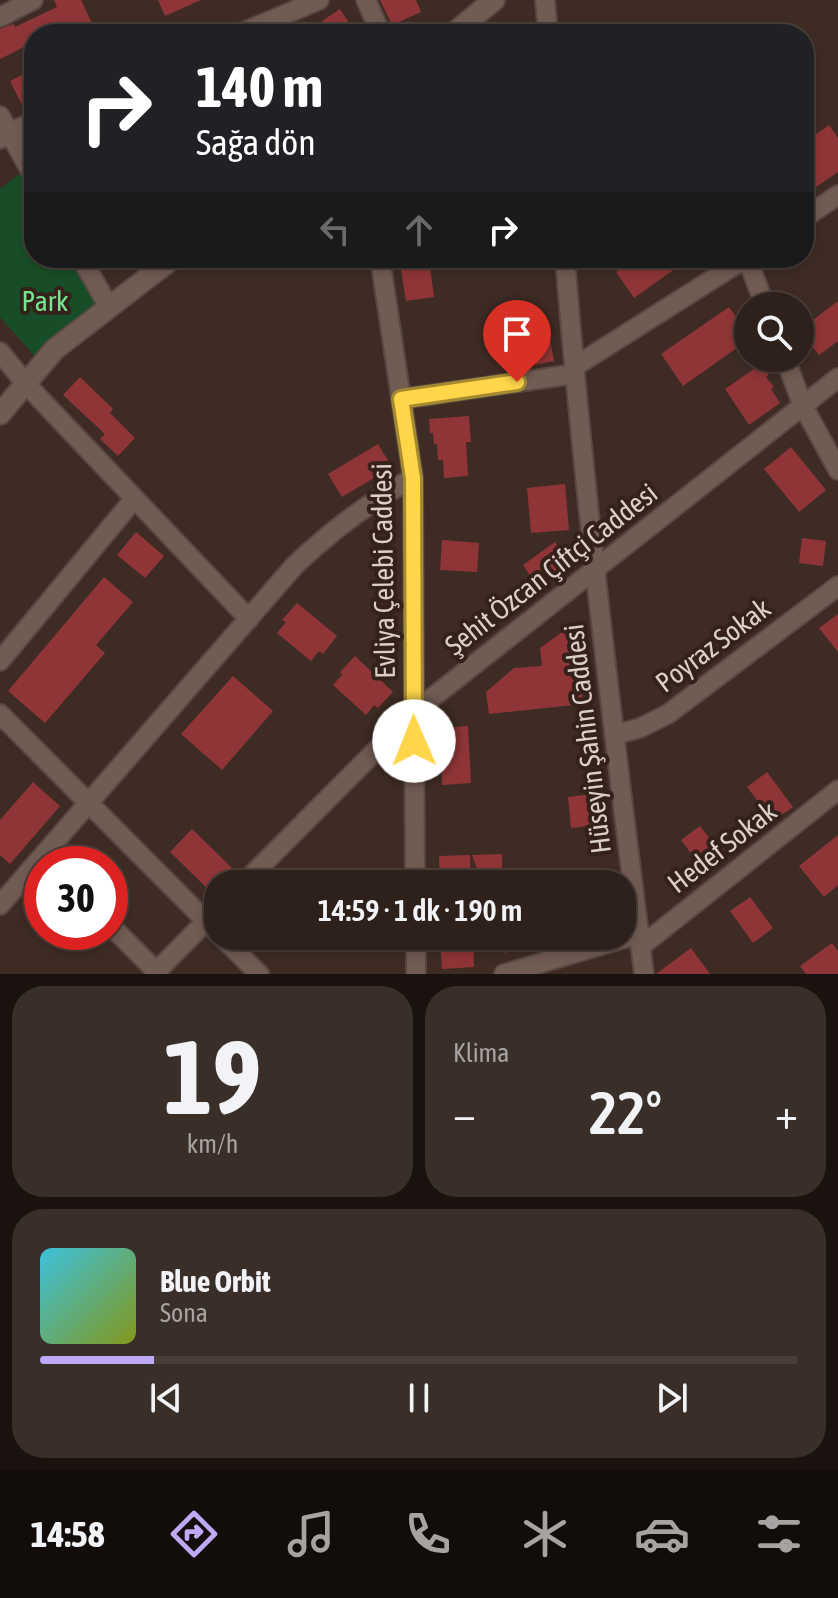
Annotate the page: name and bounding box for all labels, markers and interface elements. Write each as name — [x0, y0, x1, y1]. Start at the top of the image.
text: 140 m — [196, 55, 323, 119]
icon: right — [64, 56, 168, 160]
text: Sağa dön — [196, 121, 316, 163]
icon: left — [313, 208, 357, 252]
icon: ahead — [397, 208, 441, 252]
icon: right — [481, 208, 525, 252]
park label: Park — [22, 285, 68, 317]
map controls — [734, 292, 814, 372]
button: search — [734, 292, 814, 372]
pin — [483, 300, 551, 382]
icon: arrive — [495, 312, 539, 356]
street label: Evliya Çelebi Caddesi — [365, 463, 401, 679]
street label: Şehit Özcan Çiftçi Caddesi — [439, 476, 663, 662]
street label: Poyraz Sokak — [649, 592, 777, 698]
street label: Hüseyin Şahin Caddesi — [557, 622, 617, 856]
position arrow — [372, 699, 456, 783]
street label: Hedef Sokak — [661, 795, 783, 899]
speed limit sign: 30 — [24, 846, 128, 950]
text: 14:59 · 1 dk · 190 m — [318, 893, 522, 927]
text: 19 — [164, 1017, 261, 1136]
text: Klima — [453, 1038, 509, 1068]
text: 22° — [589, 1078, 662, 1147]
text: − — [453, 1088, 476, 1138]
text: + — [775, 1088, 798, 1138]
text: km/h — [187, 1129, 238, 1159]
text: Blue Orbit — [160, 1264, 271, 1298]
text: Sona — [160, 1298, 208, 1328]
icon: previous — [144, 1376, 188, 1420]
icon: pause — [397, 1376, 441, 1420]
icon: next — [650, 1376, 694, 1420]
icon: directions — [166, 1506, 222, 1562]
icon: music — [283, 1506, 339, 1562]
icon: phone — [400, 1506, 456, 1562]
icon: climate — [517, 1506, 573, 1562]
icon: car — [634, 1506, 690, 1562]
icon: filters — [751, 1506, 807, 1562]
text: 14:58 — [31, 1513, 105, 1555]

